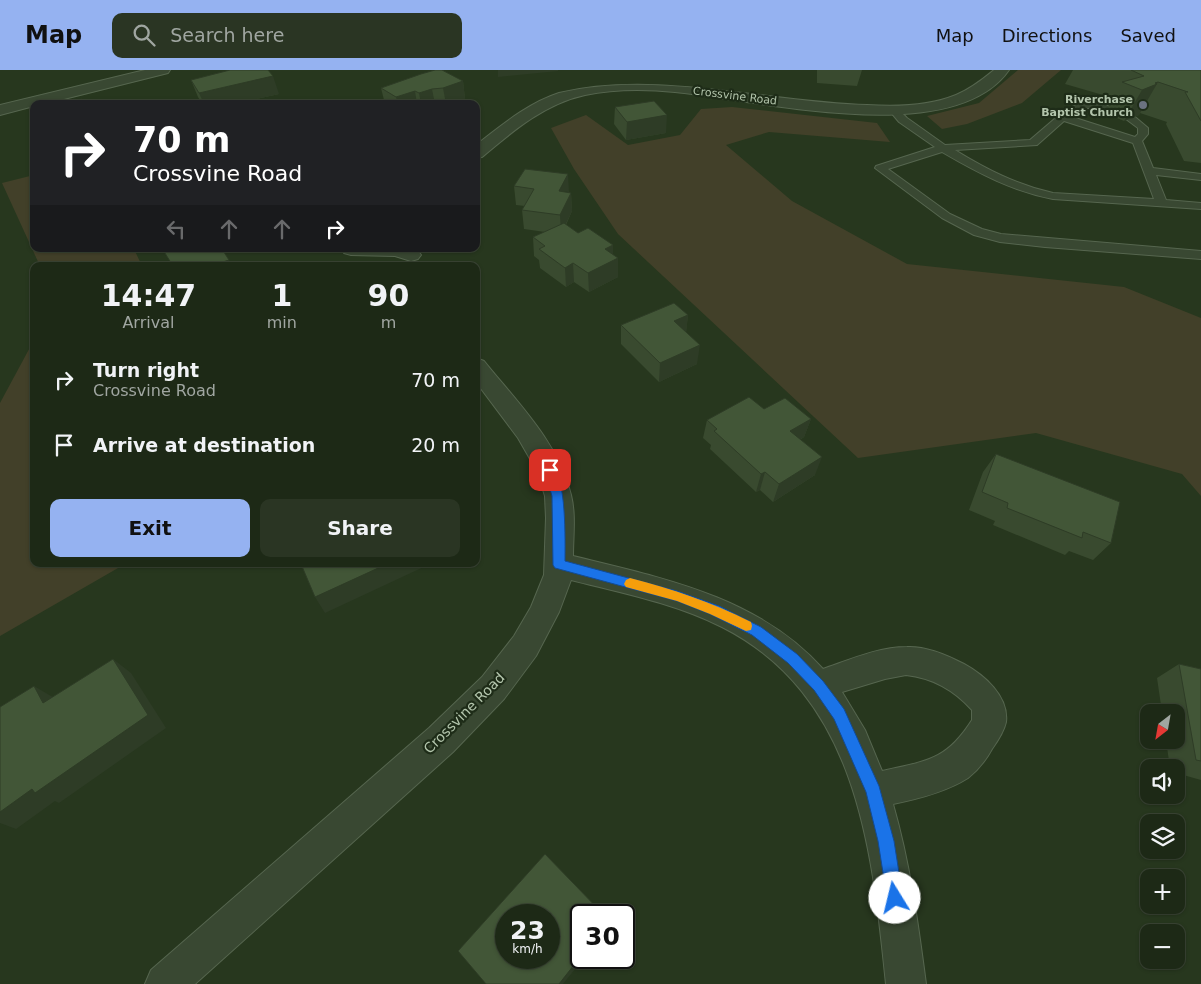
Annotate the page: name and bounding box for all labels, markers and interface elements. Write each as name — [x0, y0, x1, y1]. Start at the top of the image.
search box — [112, 13, 462, 58]
text: Map — [25, 21, 82, 49]
icon: search — [130, 21, 158, 49]
text: Search here — [170, 24, 284, 46]
text: Map — [936, 25, 974, 46]
text: Directions — [1002, 25, 1092, 46]
text: Saved — [1120, 25, 1176, 46]
street label: Crossvine Road — [692, 84, 778, 108]
place label: Riverchase Baptist Church — [1041, 93, 1133, 119]
marker: Riverchase Baptist Church — [1137, 99, 1149, 111]
icon: right — [50, 120, 115, 185]
text: 70 m — [133, 120, 230, 160]
text: Crossvine Road — [133, 161, 302, 186]
icon: left — [162, 215, 190, 243]
icon: ahead — [215, 215, 243, 243]
icon: ahead — [268, 215, 296, 243]
icon: right — [321, 215, 349, 243]
text: 14:47 — [101, 278, 196, 313]
text: 1 — [271, 278, 292, 313]
text: 90 — [368, 278, 409, 313]
text: Arrival — [122, 313, 174, 332]
text: min — [267, 313, 297, 332]
text: m — [381, 313, 396, 332]
text: Turn right — [93, 359, 199, 381]
icon: right — [50, 366, 78, 394]
text: 70 m — [411, 369, 460, 391]
text: Crossvine Road — [93, 381, 216, 400]
icon: arrive — [50, 431, 78, 459]
text: Arrive at destination — [93, 434, 315, 456]
text: 20 m — [411, 434, 460, 456]
pin — [529, 449, 571, 491]
icon: arrive — [536, 456, 564, 484]
button: Exit — [50, 499, 250, 557]
button: Share — [260, 499, 460, 557]
street label: Crossvine Road — [420, 669, 508, 757]
north arrow — [1140, 704, 1185, 749]
map controls — [1140, 704, 1185, 969]
button: sound — [1140, 759, 1185, 804]
button: layers — [1140, 814, 1185, 859]
button: + — [1140, 869, 1185, 914]
position arrow — [868, 871, 920, 923]
speed limit sign: 30 — [570, 904, 635, 969]
text: 23 — [510, 916, 545, 945]
button: − — [1140, 924, 1185, 969]
text: km/h — [512, 942, 543, 956]

